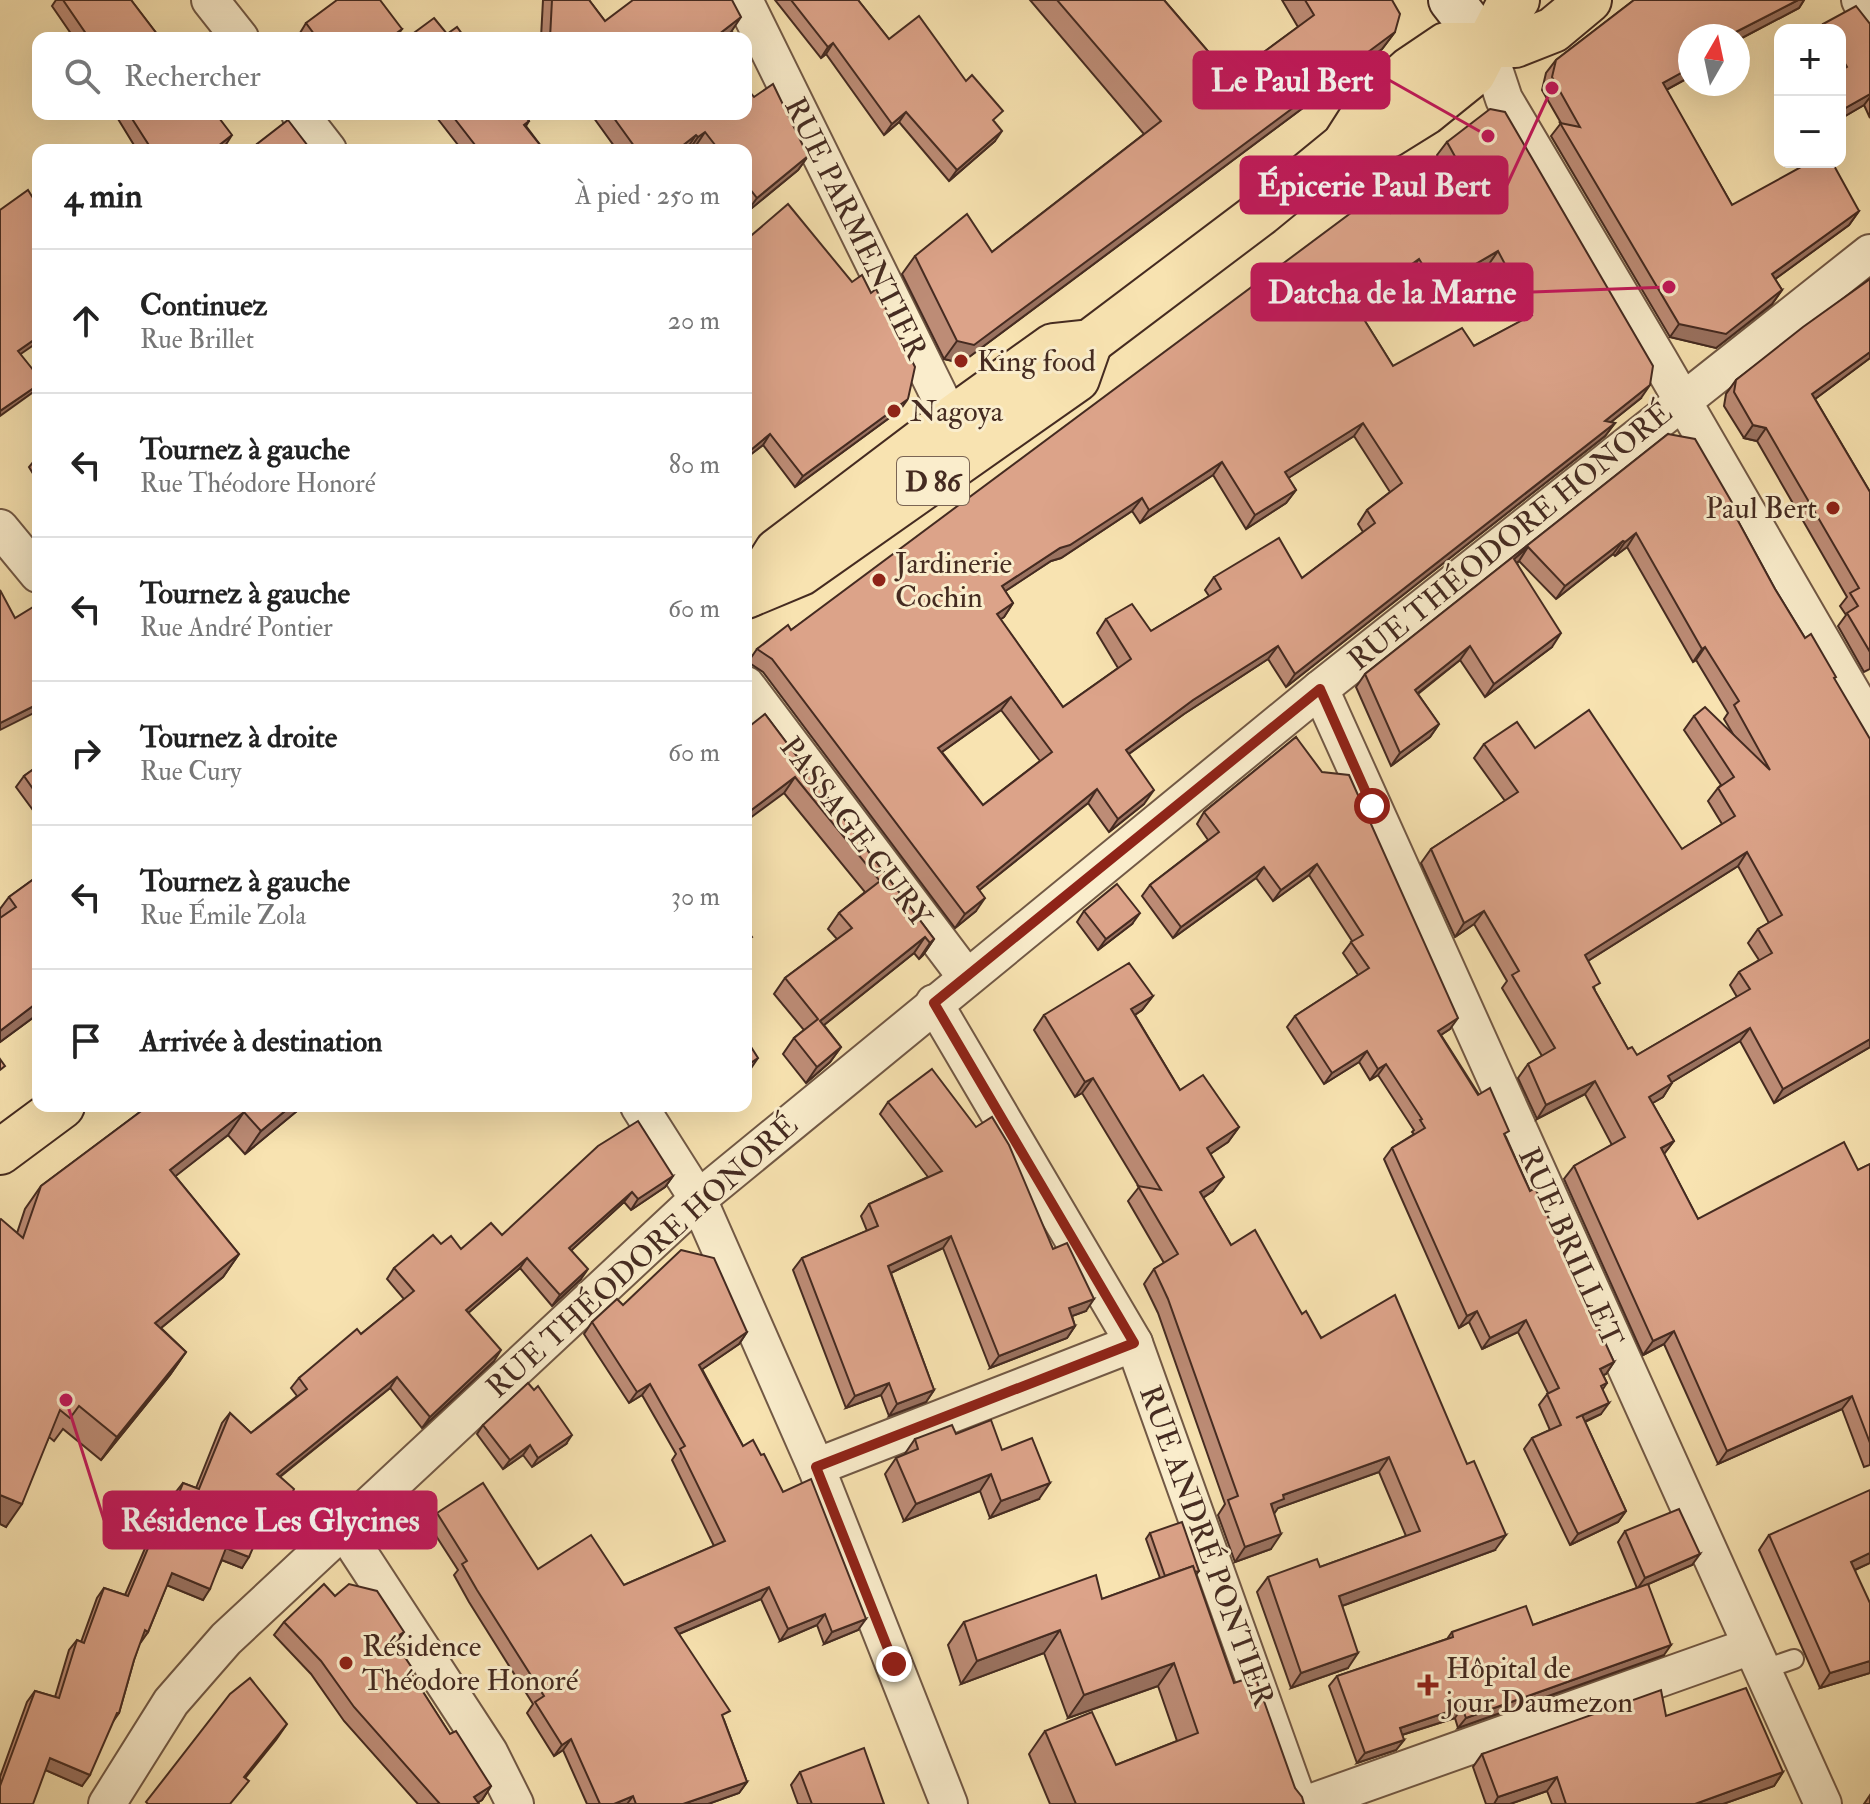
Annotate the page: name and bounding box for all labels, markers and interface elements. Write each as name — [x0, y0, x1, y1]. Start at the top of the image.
north arrow — [1678, 24, 1750, 96]
map controls — [1774, 24, 1846, 168]
button: + — [1774, 24, 1846, 96]
search box — [32, 32, 752, 120]
callout: Le Paul Bert — [1194, 52, 1389, 108]
icon: search — [60, 54, 104, 98]
text: Rechercher — [124, 58, 261, 95]
text: Le Paul Bert — [1211, 61, 1374, 101]
street label: RUE PARMENTIER — [776, 92, 936, 366]
button: − — [1774, 96, 1846, 168]
callout: Épicerie Paul Bert — [1241, 157, 1507, 213]
text: Épicerie Paul Bert — [1257, 165, 1491, 206]
text: 4 min — [64, 175, 142, 218]
text: À pied · 250 m — [575, 180, 720, 212]
callout: Datcha de la Marne — [1252, 264, 1532, 320]
text: Datcha de la Marne — [1268, 273, 1517, 313]
text: Continuez — [140, 287, 267, 324]
icon: ahead — [64, 299, 108, 343]
text: 20 m — [668, 305, 720, 337]
text: Rue Brillet — [140, 324, 254, 356]
place label: King food — [977, 343, 1096, 380]
marker: King food — [952, 352, 970, 370]
place label: Nagoya — [910, 393, 1004, 430]
street label: RUE THÉODORE HONORÉ — [1340, 393, 1680, 679]
marker: Nagoya — [885, 402, 903, 420]
text: Tournez à gauche — [140, 431, 350, 468]
icon: left — [64, 443, 108, 487]
text: 80 m — [669, 449, 720, 481]
road number: D 86 — [897, 457, 969, 505]
text: Rue Théodore Honoré — [140, 468, 376, 500]
place label: Paul Bert — [1705, 490, 1817, 527]
marker: Paul Bert — [1824, 499, 1842, 517]
place label: Jardinerie Cochin — [894, 545, 1012, 616]
marker: Jardinerie Cochin — [870, 571, 888, 589]
text: Tournez à gauche — [140, 575, 350, 612]
icon: left — [64, 587, 108, 631]
text: 60 m — [668, 593, 720, 625]
text: Rue André Pontier — [140, 612, 333, 644]
text: Tournez à droite — [140, 719, 337, 756]
street label: PASSAGE CURY — [772, 730, 940, 936]
icon: right — [64, 731, 108, 775]
text: 60 m — [668, 737, 720, 769]
text: Rue Cury — [140, 756, 242, 788]
route start — [1354, 788, 1390, 824]
text: Tournez à gauche — [140, 863, 350, 900]
icon: left — [64, 875, 108, 919]
text: 30 m — [671, 881, 720, 913]
text: Rue Émile Zola — [140, 900, 306, 932]
icon: arrive — [64, 1019, 108, 1063]
text: Arrivée à destination — [140, 1023, 383, 1060]
street label: RUE THÉODORE HONORÉ — [478, 1106, 806, 1406]
street label: RUE BRILLET — [1510, 1142, 1631, 1353]
street label: RUE ANDRÉ PONTIER — [1131, 1380, 1283, 1713]
callout: Résidence Les Glycines — [104, 1492, 436, 1548]
text: Résidence Les Glycines — [120, 1501, 420, 1541]
place label: Résidence Théodore Honoré — [362, 1628, 579, 1699]
route end — [876, 1646, 912, 1682]
place label: Hôpital de jour Daumezon — [1441, 1650, 1633, 1721]
marker: Résidence Théodore Honoré — [337, 1654, 355, 1672]
marker: Hôpital de jour Daumezon — [1417, 1674, 1439, 1696]

